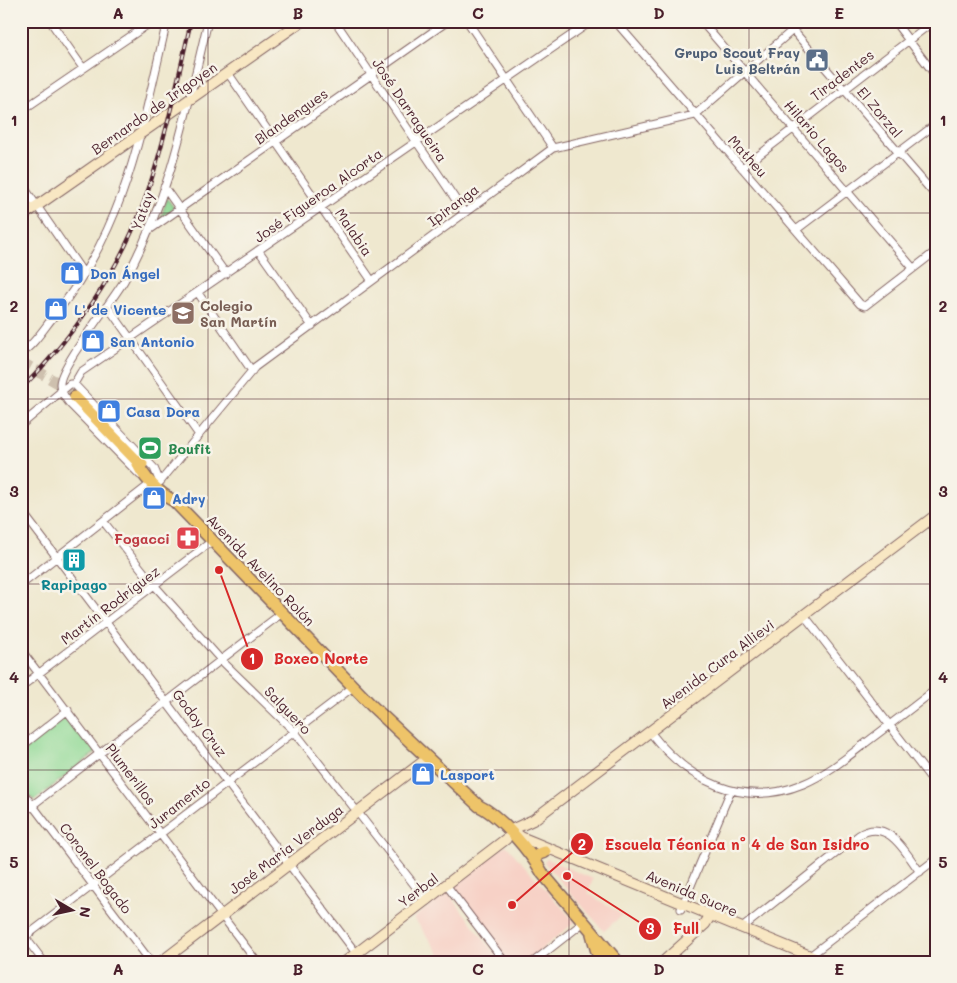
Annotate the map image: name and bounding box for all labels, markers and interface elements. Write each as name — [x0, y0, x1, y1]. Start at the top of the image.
text: A — [112, 2, 124, 23]
text: B — [293, 2, 303, 23]
text: C — [472, 2, 484, 23]
text: D — [653, 2, 665, 23]
text: E — [834, 2, 844, 23]
place label: Grupo Scout Fray Luis Beltrán — [674, 43, 800, 78]
street label: Tiradentes — [806, 45, 878, 105]
public building icon: Grupo Scout Fray Luis Beltrán — [804, 47, 830, 73]
street label: José Darragueira — [368, 54, 452, 166]
street label: Bernardo de Irigoyen — [87, 57, 221, 159]
street label: El Zorzal — [853, 83, 907, 141]
street label: Blandengues — [251, 84, 331, 148]
street label: Hilario Lagos — [780, 96, 854, 176]
text: 1 — [10, 109, 18, 130]
text: 1 — [939, 109, 947, 130]
street label: Matheu — [724, 131, 772, 181]
street label: José Figueroa Alcorta — [250, 143, 386, 247]
street label: Ipiranga — [424, 180, 482, 230]
street label: Yatay — [126, 189, 158, 233]
street label: Malabia — [331, 204, 377, 260]
shop icon: Don Ángel — [59, 260, 85, 286]
place label: Don Ángel — [90, 264, 160, 283]
text: 2 — [10, 295, 19, 316]
text: 2 — [939, 295, 948, 316]
shop icon: L' de Vicente — [43, 296, 69, 322]
place label: Colegio San Martín — [200, 296, 277, 331]
place label: L' de Vicente — [74, 300, 166, 319]
school or university icon: Colegio San Martín — [170, 300, 196, 326]
shop icon: San Antonio — [80, 328, 106, 354]
place label: San Antonio — [110, 332, 195, 351]
shop icon: Casa Dora — [96, 398, 122, 424]
place label: Casa Dora — [126, 402, 201, 421]
sports icon: Boufit — [137, 435, 163, 461]
place label: Boufit — [168, 439, 211, 458]
text: 3 — [9, 480, 19, 501]
text: 3 — [938, 480, 948, 501]
shop icon: Adry — [141, 485, 167, 511]
place label: Adry — [172, 489, 206, 508]
street label: Avenida Avelino Rolón — [203, 510, 319, 630]
pharmacy icon: Fogacci — [175, 525, 201, 551]
place label: Fogacci — [114, 529, 170, 548]
building icon: Rapipago — [61, 547, 87, 573]
street label: Martín Rodríguez — [57, 561, 164, 649]
place label: Rapipago — [41, 575, 108, 594]
street label: Avenida Cura Allievi — [656, 615, 778, 713]
callout: Boxeo Norte — [239, 644, 379, 674]
text: 1 — [249, 648, 255, 668]
text: Boxeo Norte — [274, 648, 368, 668]
text: 4 — [9, 666, 19, 687]
text: 4 — [938, 666, 948, 687]
street label: Salguero — [260, 682, 316, 738]
street label: Godoy Cruz — [168, 685, 232, 761]
street label: Plumerillos — [101, 739, 161, 809]
shop icon: Lasport — [410, 761, 436, 787]
place label: Lasport — [440, 765, 495, 784]
street label: Juramento — [144, 773, 214, 833]
street label: José Maria Verduga — [225, 800, 347, 898]
street label: Coronel Bogado — [56, 819, 136, 917]
callout: Escuela Técnica n° 4 de San Isidro — [570, 829, 879, 859]
text: 2 — [578, 834, 586, 854]
text: Escuela Técnica n° 4 de San Isidro — [605, 834, 869, 854]
text: 5 — [9, 851, 19, 872]
text: 5 — [938, 851, 948, 872]
street label: Avenida Sucre — [643, 865, 741, 921]
street label: Yerbal — [394, 869, 442, 911]
north arrow — [48, 886, 98, 936]
text: N — [75, 905, 96, 919]
callout: Full — [638, 914, 709, 944]
text: 3 — [645, 918, 655, 938]
text: Full — [673, 918, 699, 938]
text: A — [112, 958, 124, 979]
text: B — [293, 958, 303, 979]
text: C — [472, 958, 484, 979]
text: D — [653, 958, 665, 979]
text: E — [834, 958, 844, 979]

